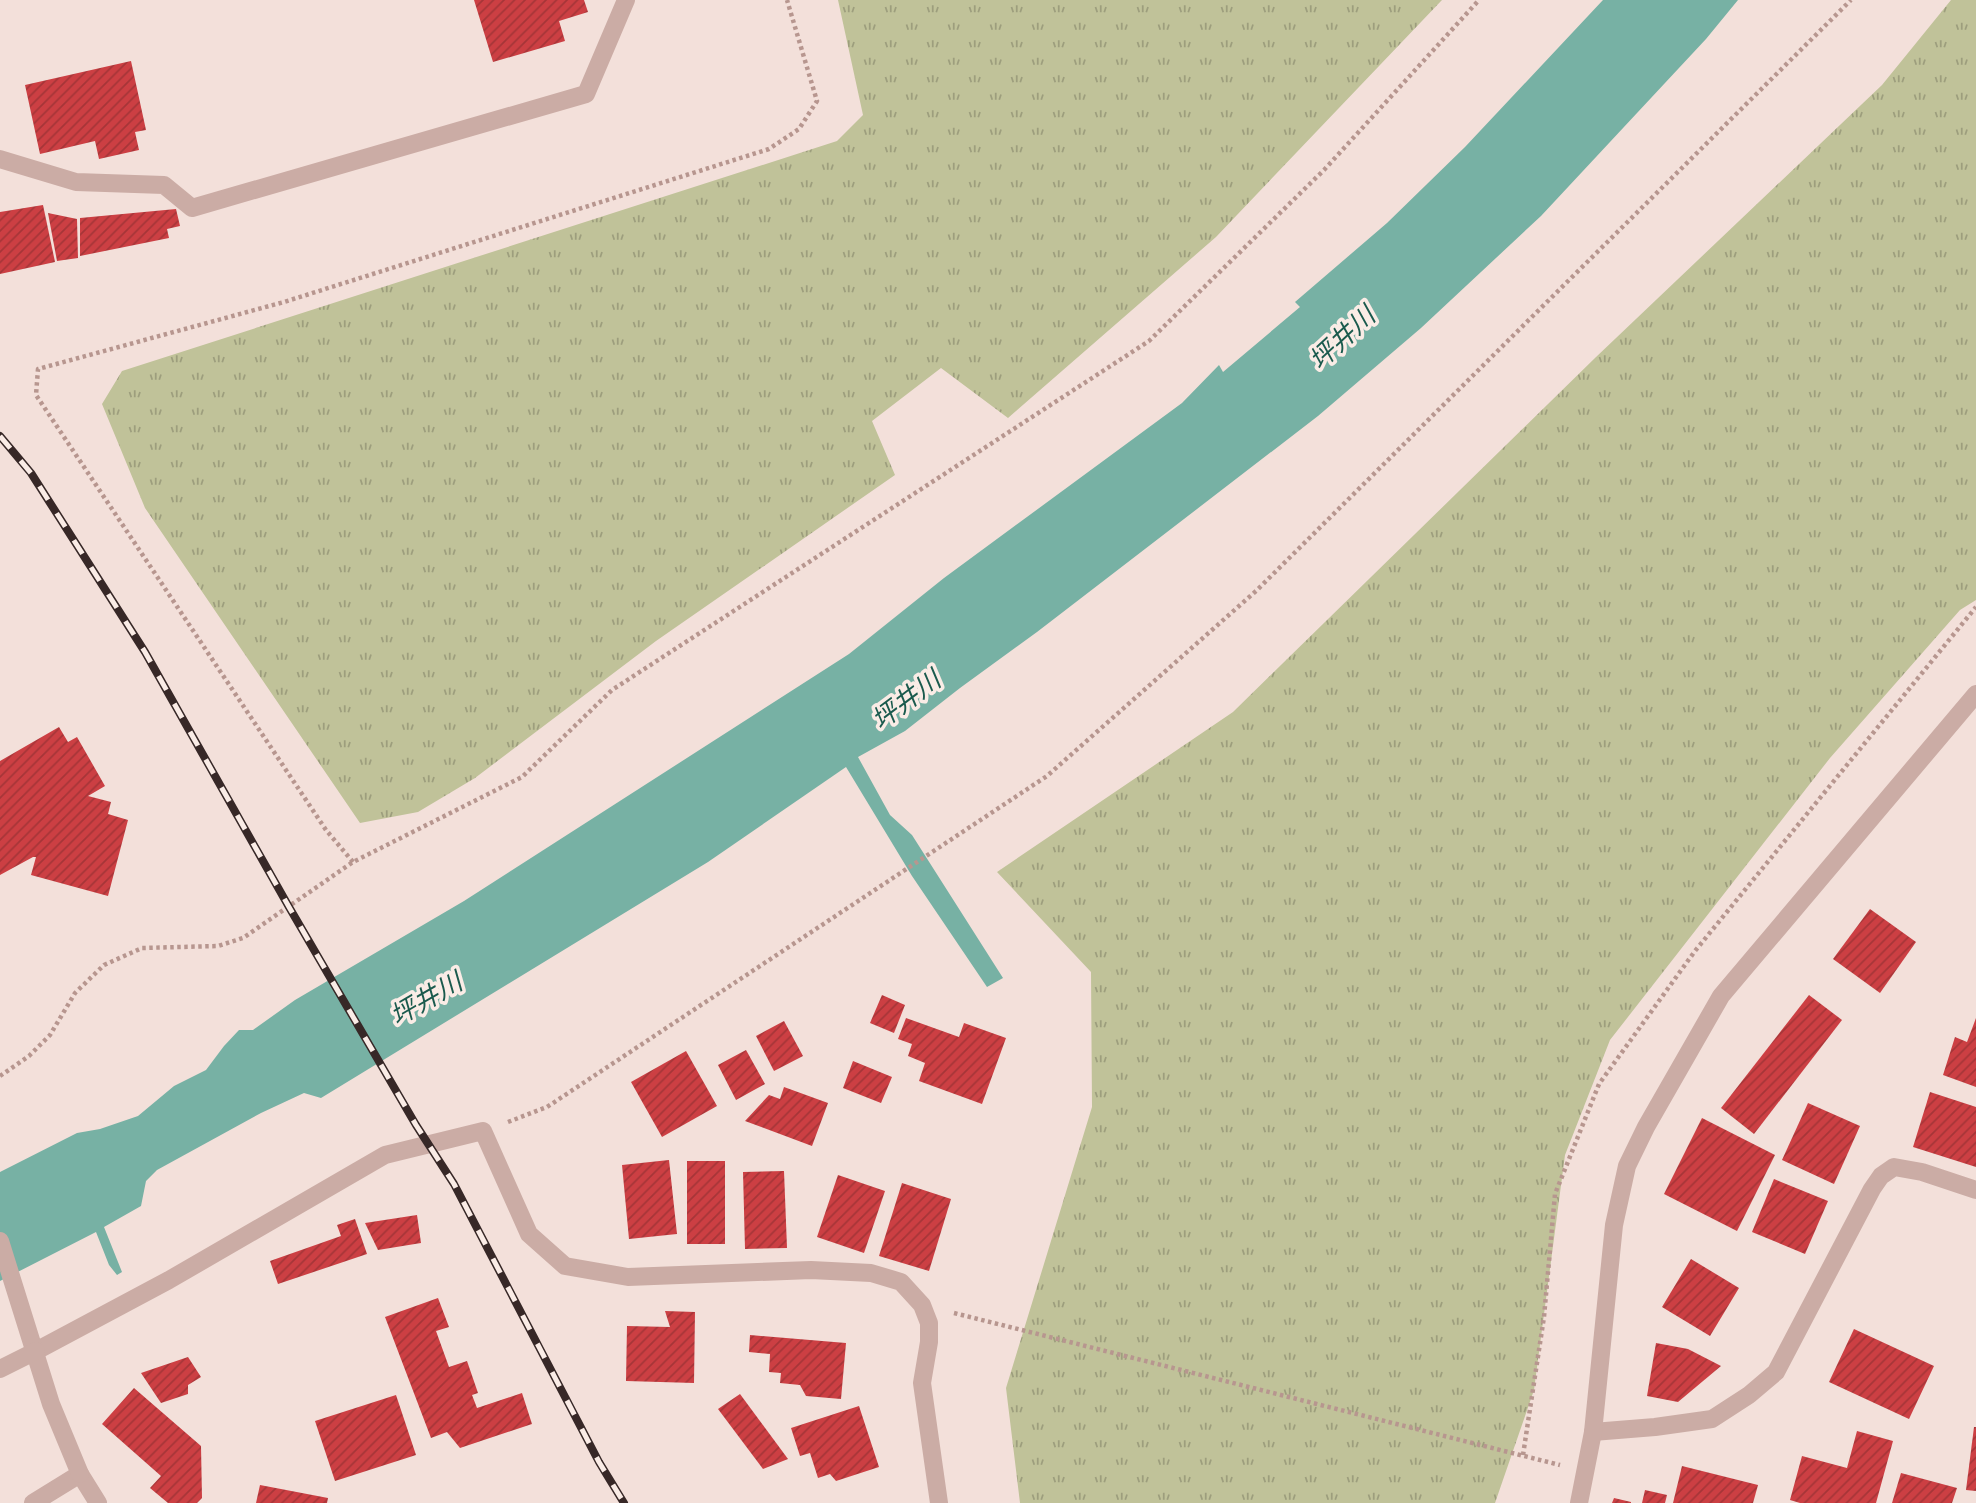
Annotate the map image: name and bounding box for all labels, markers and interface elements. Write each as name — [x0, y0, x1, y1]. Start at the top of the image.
water label: 坪井川 — [1303, 298, 1384, 376]
water label: 坪井川 — [866, 663, 949, 736]
water label: 坪井川 — [385, 965, 470, 1032]

